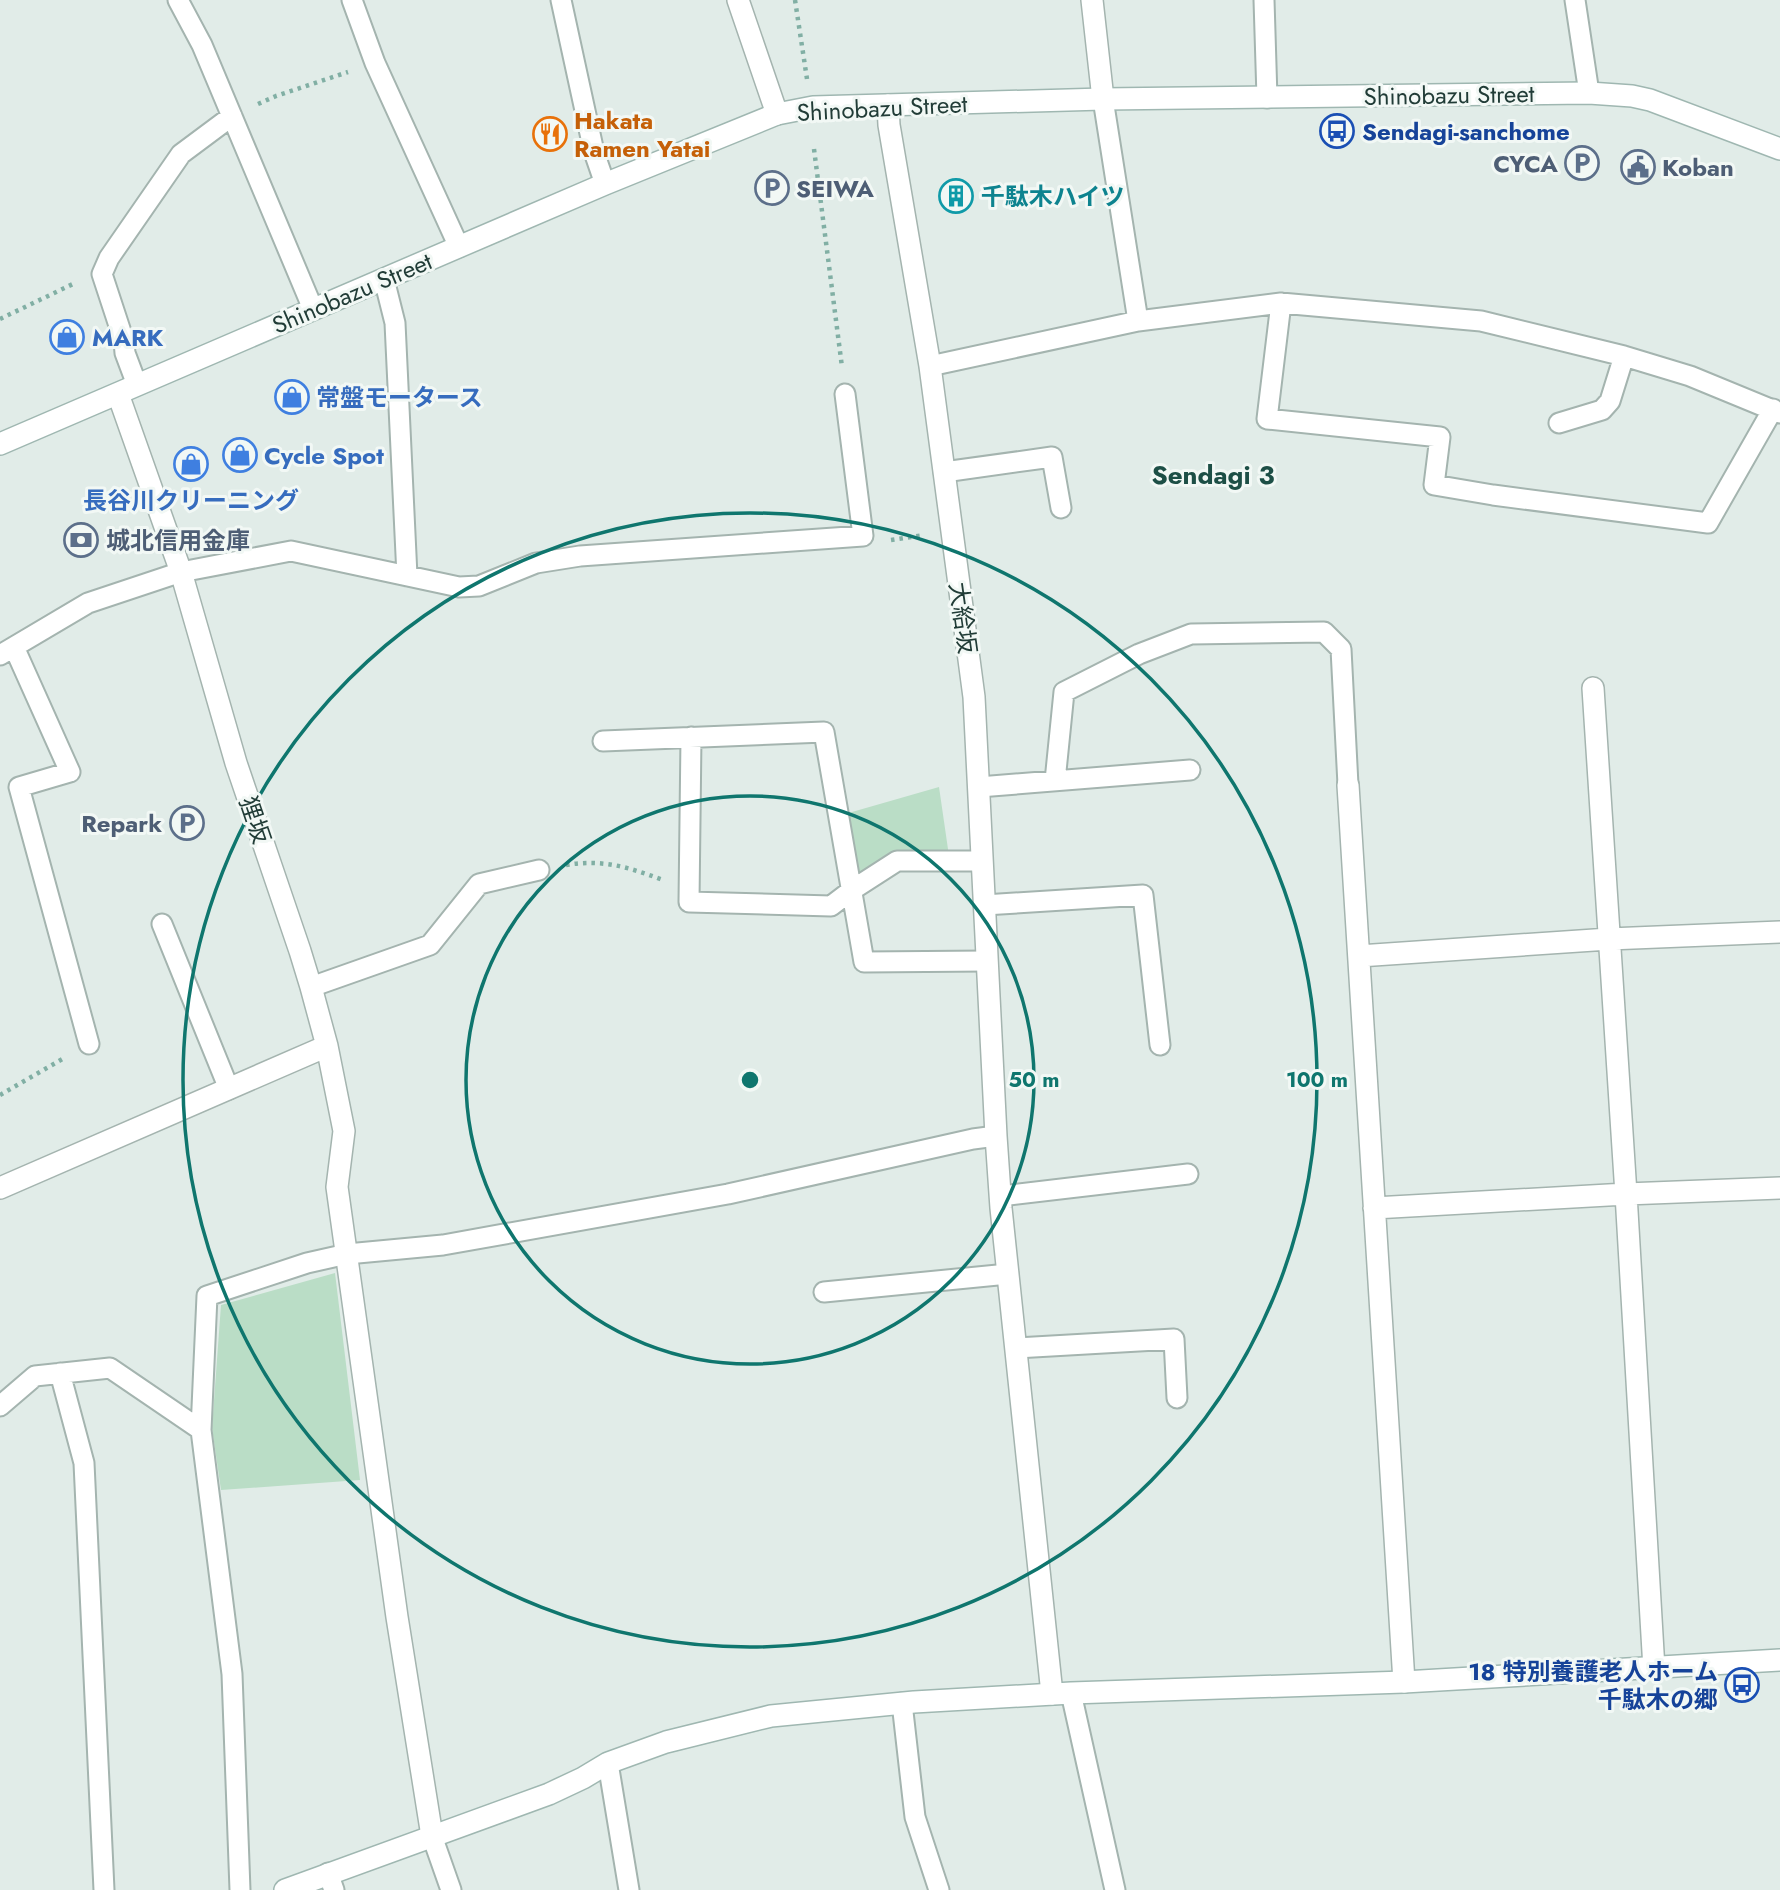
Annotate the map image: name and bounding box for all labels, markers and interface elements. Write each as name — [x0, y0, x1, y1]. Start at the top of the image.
street label: Shinobazu Street — [1363, 76, 1535, 114]
street label: Shinobazu Street — [796, 86, 968, 130]
place label: Hakata Ramen Yatai — [574, 103, 710, 166]
bus stop icon: Sendagi-sanchome — [1318, 112, 1356, 150]
place label: Sendagi-sanchome — [1362, 114, 1570, 149]
restaurant icon: Hakata Ramen Yatai — [531, 115, 569, 153]
parking icon: CYCA — [1563, 144, 1601, 182]
place label: CYCA — [1493, 146, 1558, 181]
public building icon: Koban — [1619, 148, 1657, 186]
place label: Koban — [1662, 150, 1734, 185]
parking icon: SEIWA — [753, 169, 791, 207]
place label: SEIWA — [796, 171, 874, 206]
building icon: 千駄木ハイツ — [937, 177, 975, 215]
place label: 千駄木ハイツ — [981, 179, 1125, 214]
street label: Shinobazu Street — [267, 243, 438, 342]
shop icon: MARK — [48, 318, 86, 356]
place label: MARK — [92, 320, 164, 355]
shop icon: 常盤モータース — [273, 378, 311, 416]
place label: 常盤モータース — [316, 380, 483, 415]
shop icon: Cycle Spot — [221, 436, 259, 474]
place label: Cycle Spot — [264, 438, 384, 473]
shop icon: 長谷川クリーニング — [172, 445, 210, 483]
district label: Sendagi 3 — [1151, 456, 1275, 494]
place label: 長谷川クリーニング — [83, 483, 299, 518]
bank icon: 城北信用金庫 — [62, 521, 100, 559]
place label: 城北信用金庫 — [106, 523, 250, 558]
street label: 大給坂 — [941, 580, 985, 656]
street label: 狸坂 — [231, 792, 279, 848]
parking icon: Repark — [168, 804, 206, 842]
place label: Repark — [81, 806, 162, 841]
text: 50 m — [1009, 1065, 1059, 1095]
text: 100 m — [1286, 1065, 1348, 1095]
centre of rings — [738, 1068, 762, 1092]
place label: 18 特別養護老人ホーム 千駄木の郷 — [1468, 1654, 1718, 1717]
bus stop icon: 18 特別養護老人ホーム 千駄木の郷 — [1723, 1666, 1761, 1704]

